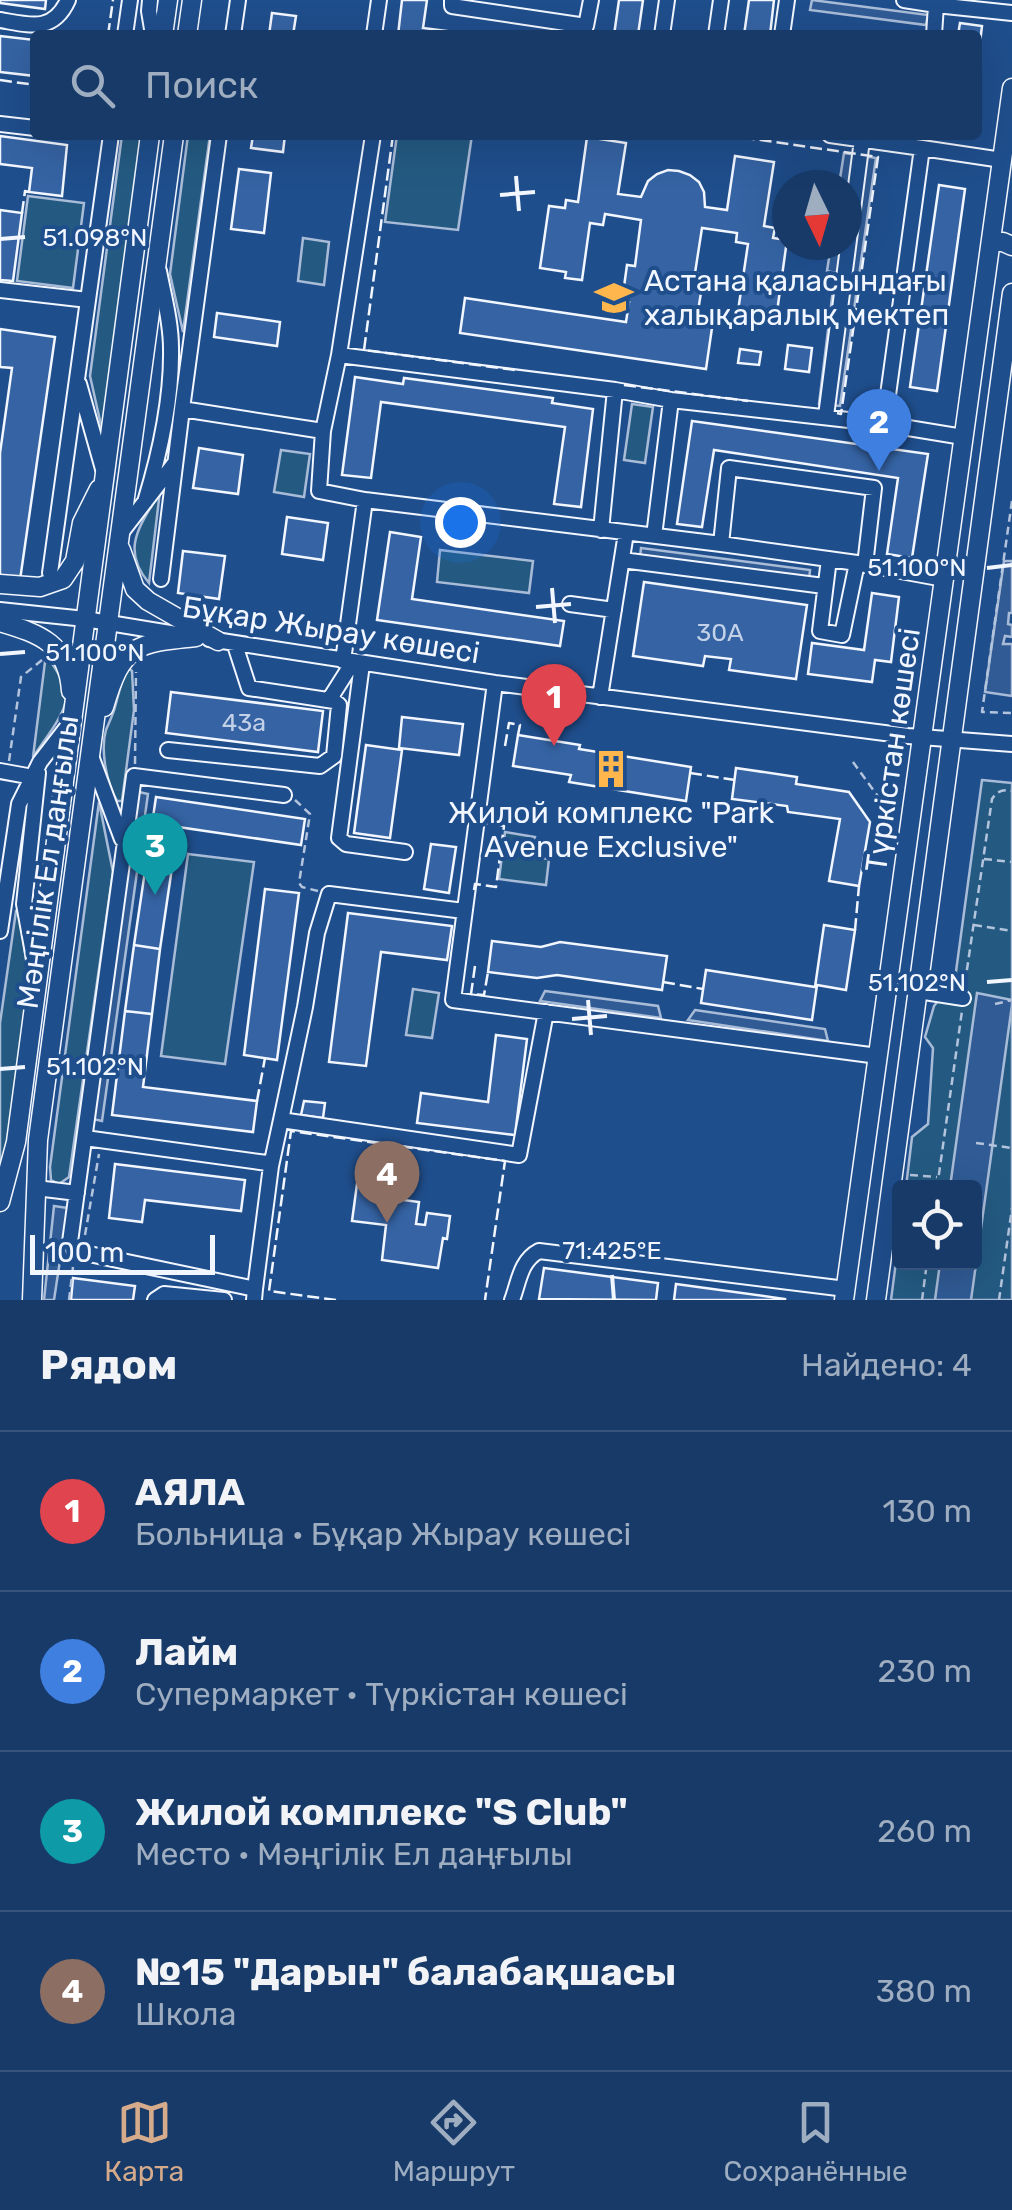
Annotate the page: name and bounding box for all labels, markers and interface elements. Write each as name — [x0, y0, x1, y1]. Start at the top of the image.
search box — [30, 30, 982, 140]
icon: search — [65, 58, 120, 113]
text: Поиск — [145, 62, 258, 108]
north arrow — [772, 170, 862, 260]
text: 51.098°N — [43, 223, 147, 252]
place label: Астана қаласындағы халықаралық мектеп — [644, 263, 949, 333]
school or university icon: Астана қаласындағы халықаралық мектеп — [593, 277, 635, 319]
pin: 2 — [846, 388, 912, 471]
your location — [435, 497, 486, 548]
text: 51.100°N — [867, 553, 967, 582]
street label: Бұқар Жырау көшесі — [180, 589, 482, 671]
house number: 30А — [696, 618, 744, 647]
street label: Түркістан көшесі — [858, 626, 928, 874]
text: 51.100°N — [45, 638, 145, 667]
pin: 1 — [522, 664, 586, 746]
house number: 43а — [222, 708, 266, 737]
street label: Мәңгілік Ел даңғылы — [10, 713, 86, 1011]
building icon: Жилой комплекс "Park Avenue Exclusive" — [590, 748, 632, 790]
place label: Жилой комплекс "Park Avenue Exclusive" — [448, 795, 775, 865]
pin: 3 — [122, 812, 188, 895]
text: 51.102°N — [868, 968, 966, 997]
text: 51.102°N — [46, 1052, 144, 1081]
pin: 4 — [354, 1140, 420, 1223]
map controls — [892, 1180, 982, 1270]
button: locate — [892, 1180, 982, 1270]
scale bar — [30, 1230, 215, 1274]
text: 100 m — [45, 1236, 124, 1269]
text: 71.425°E — [562, 1236, 662, 1265]
text: Рядом — [40, 1340, 177, 1390]
text: Найдено: 4 — [801, 1346, 972, 1384]
text: АЯЛА — [135, 1469, 245, 1515]
text: 1 — [65, 1492, 80, 1530]
text: 130 m — [882, 1492, 972, 1530]
text: Больница · Бұқар Жырау көшесі — [135, 1515, 631, 1553]
text: Лайм — [135, 1629, 238, 1675]
text: 2 — [62, 1652, 83, 1690]
text: 230 m — [877, 1652, 972, 1690]
text: Супермаркет · Түркістан көшесі — [135, 1675, 628, 1713]
text: Жилой комплекс "S Club" — [135, 1789, 628, 1835]
text: 3 — [62, 1812, 83, 1850]
text: 260 m — [877, 1812, 972, 1850]
text: Место · Мәңгілік Ел даңғылы — [135, 1835, 573, 1873]
text: №15 "Дарын" балабақшасы — [135, 1949, 676, 1995]
text: 4 — [62, 1972, 83, 2010]
text: 380 m — [876, 1972, 972, 2010]
text: Школа — [135, 1995, 236, 2033]
tab: Карта — [104, 2095, 184, 2188]
tab: Маршрут — [393, 2095, 515, 2188]
tab: Сохранённые — [723, 2095, 908, 2188]

